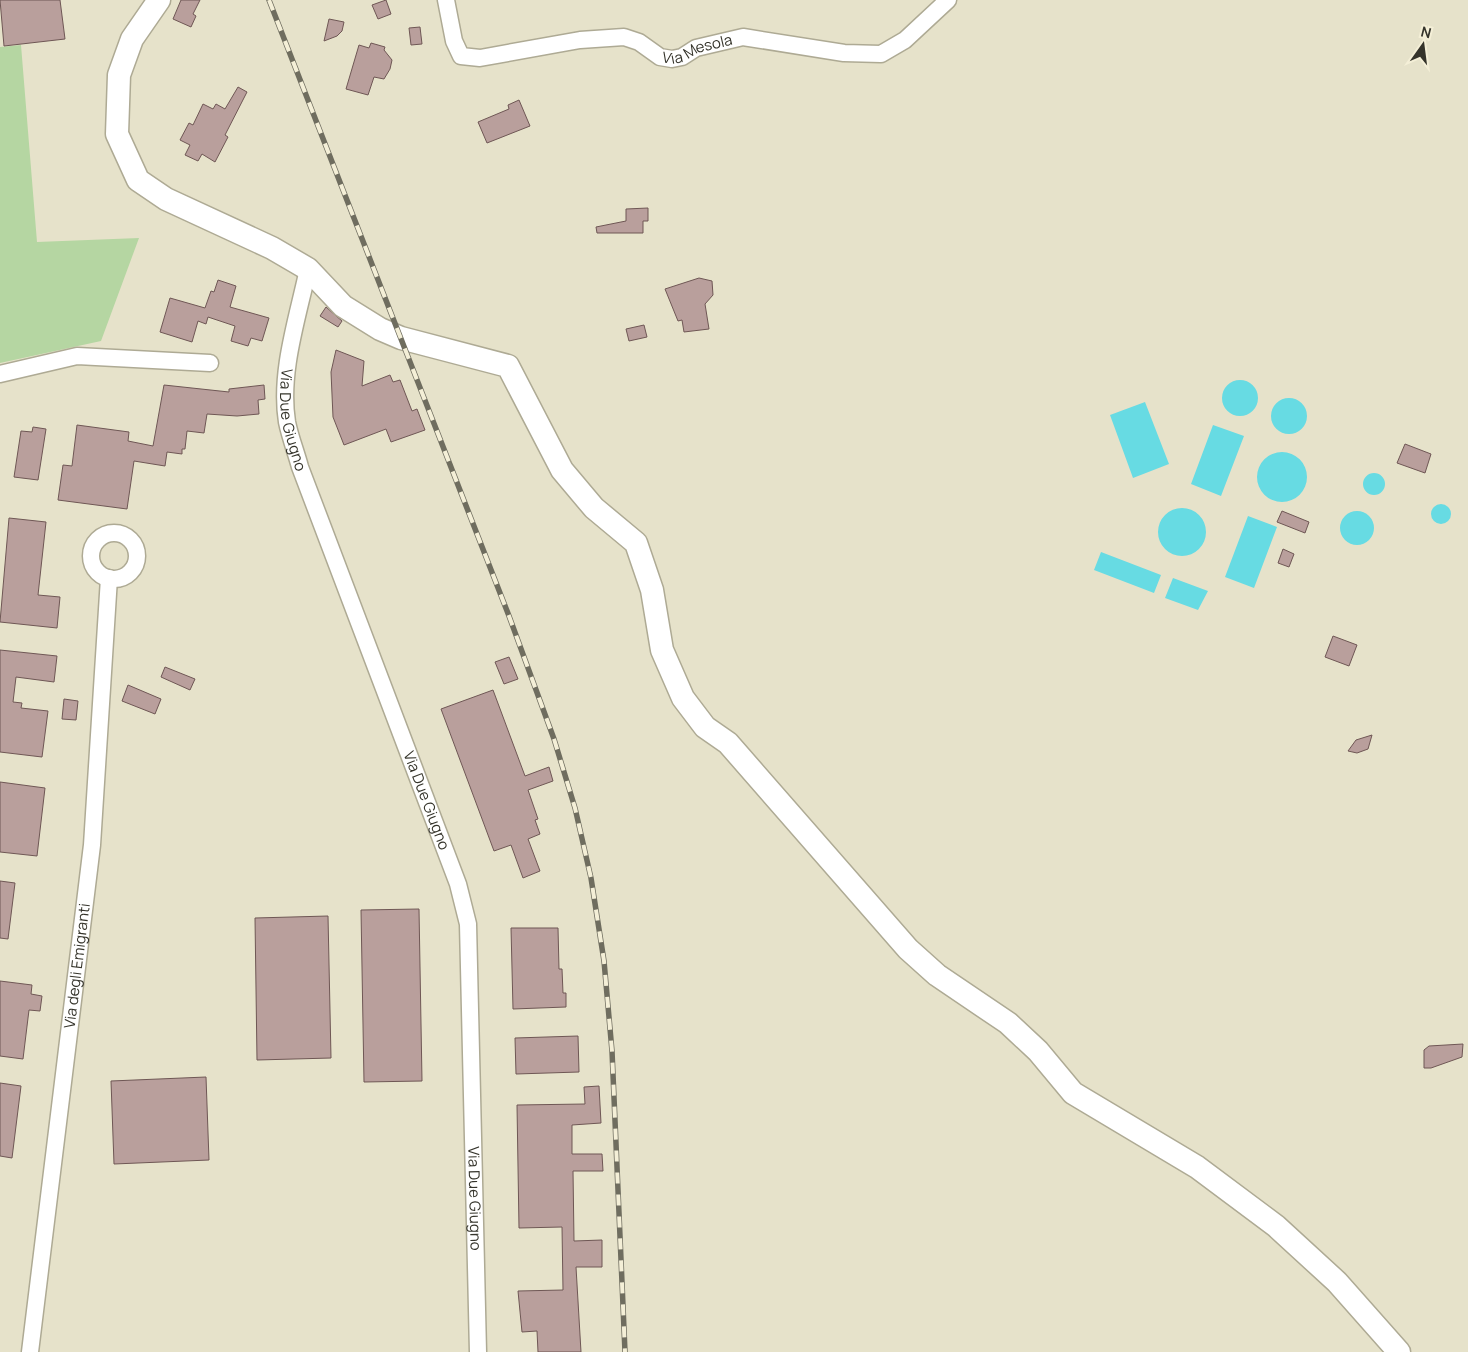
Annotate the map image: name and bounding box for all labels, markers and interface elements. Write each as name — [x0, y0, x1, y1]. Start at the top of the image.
north arrow — [1398, 20, 1448, 70]
text: N — [1419, 21, 1433, 42]
street label: Via Mesola — [661, 29, 734, 69]
street label: Via Due Giugno — [275, 368, 312, 473]
street label: Via Due Giugno — [399, 748, 455, 853]
street label: Via degli Emigranti — [59, 902, 95, 1030]
street label: Via Due Giugno — [463, 1146, 487, 1251]

